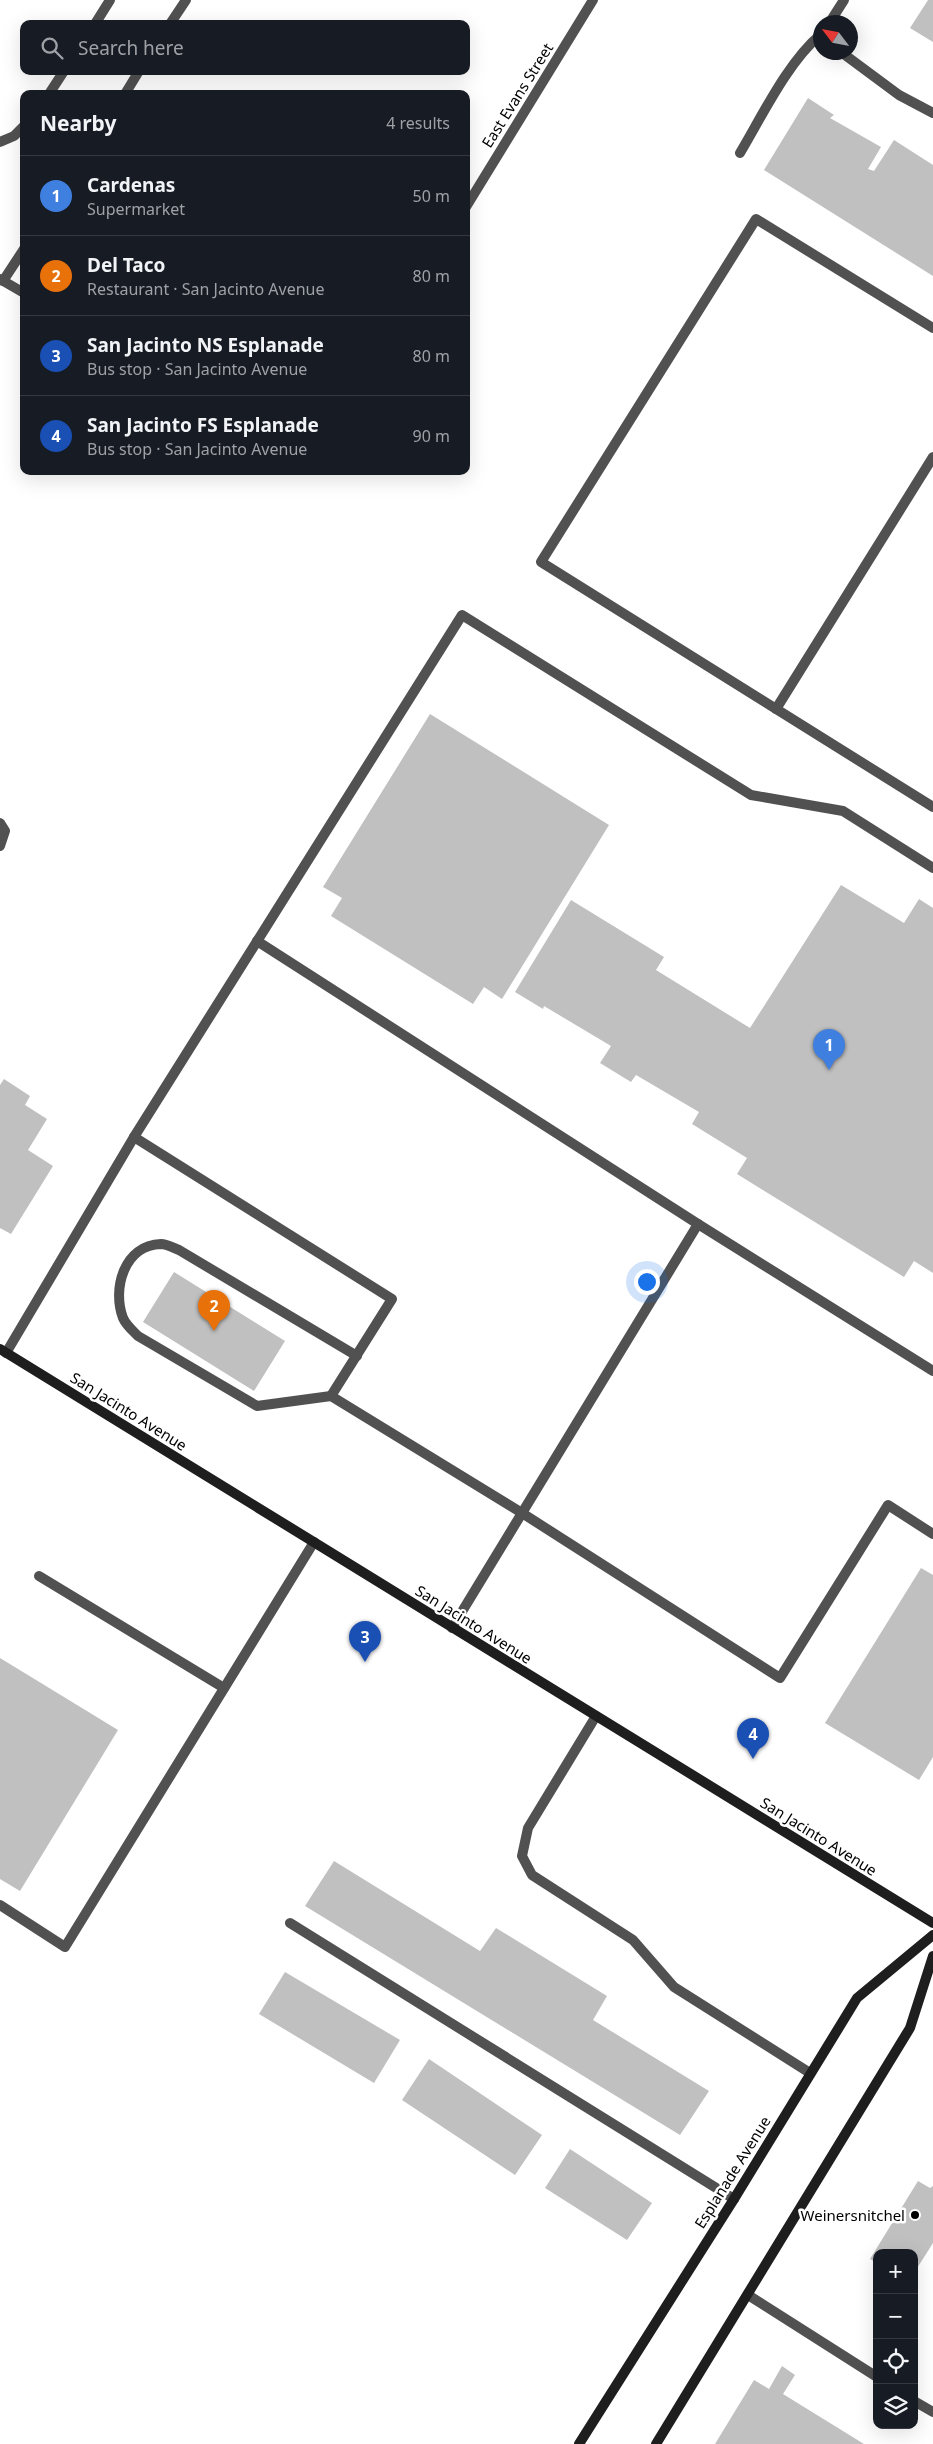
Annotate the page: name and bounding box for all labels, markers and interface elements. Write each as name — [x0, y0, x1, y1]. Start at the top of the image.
north arrow — [813, 15, 858, 60]
search box — [20, 20, 470, 75]
icon: search — [38, 34, 66, 62]
text: Search here — [78, 35, 184, 61]
street label: East Evans Street — [477, 38, 558, 151]
text: Nearby — [40, 109, 116, 137]
text: 4 results — [386, 112, 450, 134]
text: Cardenas — [87, 172, 175, 198]
text: 1 — [51, 185, 61, 207]
text: 50 m — [413, 185, 450, 207]
text: Supermarket — [87, 198, 185, 220]
text: Del Taco — [87, 252, 165, 278]
text: 2 — [51, 265, 61, 287]
text: 80 m — [413, 265, 450, 287]
text: Restaurant · San Jacinto Avenue — [87, 278, 324, 300]
text: San Jacinto NS Esplanade — [87, 332, 324, 358]
text: 3 — [51, 345, 61, 367]
text: 80 m — [413, 345, 450, 367]
text: Bus stop · San Jacinto Avenue — [87, 358, 307, 380]
text: San Jacinto FS Esplanade — [87, 412, 319, 438]
text: 4 — [51, 425, 61, 447]
text: 90 m — [413, 425, 450, 447]
text: Bus stop · San Jacinto Avenue — [87, 438, 307, 460]
pin: 1 — [813, 1029, 845, 1070]
your location — [634, 1269, 660, 1295]
pin: 2 — [198, 1290, 230, 1331]
street label: San Jacinto Avenue — [67, 1367, 191, 1455]
street label: San Jacinto Avenue — [412, 1580, 536, 1668]
pin: 3 — [349, 1621, 381, 1662]
pin: 4 — [737, 1718, 769, 1759]
street label: San Jacinto Avenue — [757, 1792, 881, 1880]
street label: Esplanade Avenue — [689, 2112, 775, 2232]
place label: Weinersnitchel — [801, 2205, 905, 2225]
marker: Weinersnitchel — [909, 2209, 921, 2221]
map controls — [873, 2249, 918, 2429]
button: + — [873, 2249, 918, 2294]
button: − — [873, 2294, 918, 2339]
button: locate — [873, 2339, 918, 2384]
button: layers — [873, 2384, 918, 2429]

